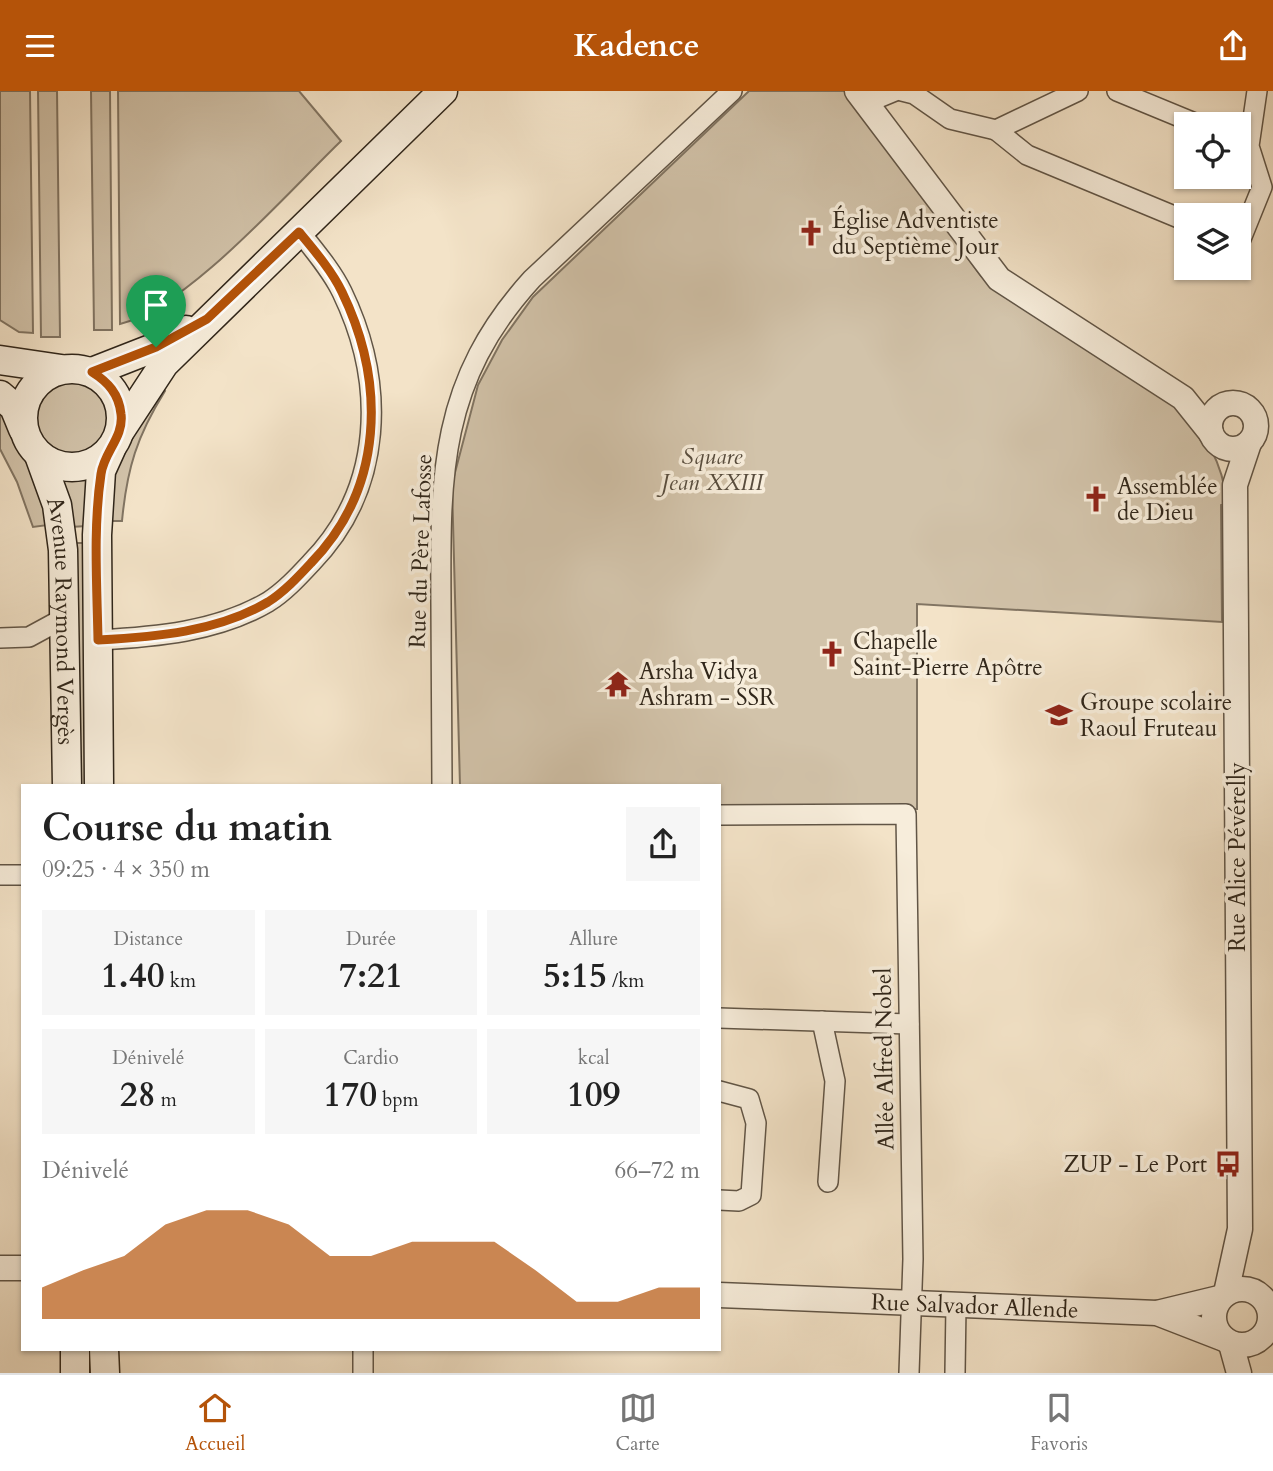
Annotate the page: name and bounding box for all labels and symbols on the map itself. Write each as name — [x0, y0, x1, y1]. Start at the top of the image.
place label: Église Adventiste du Septième Jour — [832, 205, 999, 262]
church icon: Église Adventiste du Septième Jour — [796, 218, 826, 248]
pin — [126, 275, 186, 347]
park label: Square Jean XXIII — [656, 441, 765, 498]
street label: Rue du Père Lafosse — [402, 453, 439, 649]
place label: Assemblée de Dieu — [1117, 471, 1218, 528]
church icon: Assemblée de Dieu — [1081, 484, 1111, 514]
street label: Avenue Raymond Vergès — [39, 492, 81, 745]
place label: Chapelle Saint-Pierre Apôtre — [853, 626, 1043, 683]
church icon: Chapelle Saint-Pierre Apôtre — [817, 639, 847, 669]
place label: Arsha Vidya Ashram - SSR — [639, 656, 775, 713]
temple icon: Arsha Vidya Ashram - SSR — [603, 669, 633, 699]
place label: Groupe scolaire Raoul Fruteau — [1080, 687, 1232, 744]
school or university icon: Groupe scolaire Raoul Fruteau — [1044, 700, 1074, 730]
street label: Rue Alice Pévérelly — [1222, 762, 1253, 952]
street label: Allée Alfred Nobel — [867, 967, 902, 1150]
place label: ZUP - Le Port — [1063, 1149, 1207, 1180]
bus stop icon: ZUP - Le Port — [1213, 1149, 1243, 1179]
street label: Rue Salvador Allende — [870, 1286, 1079, 1326]

